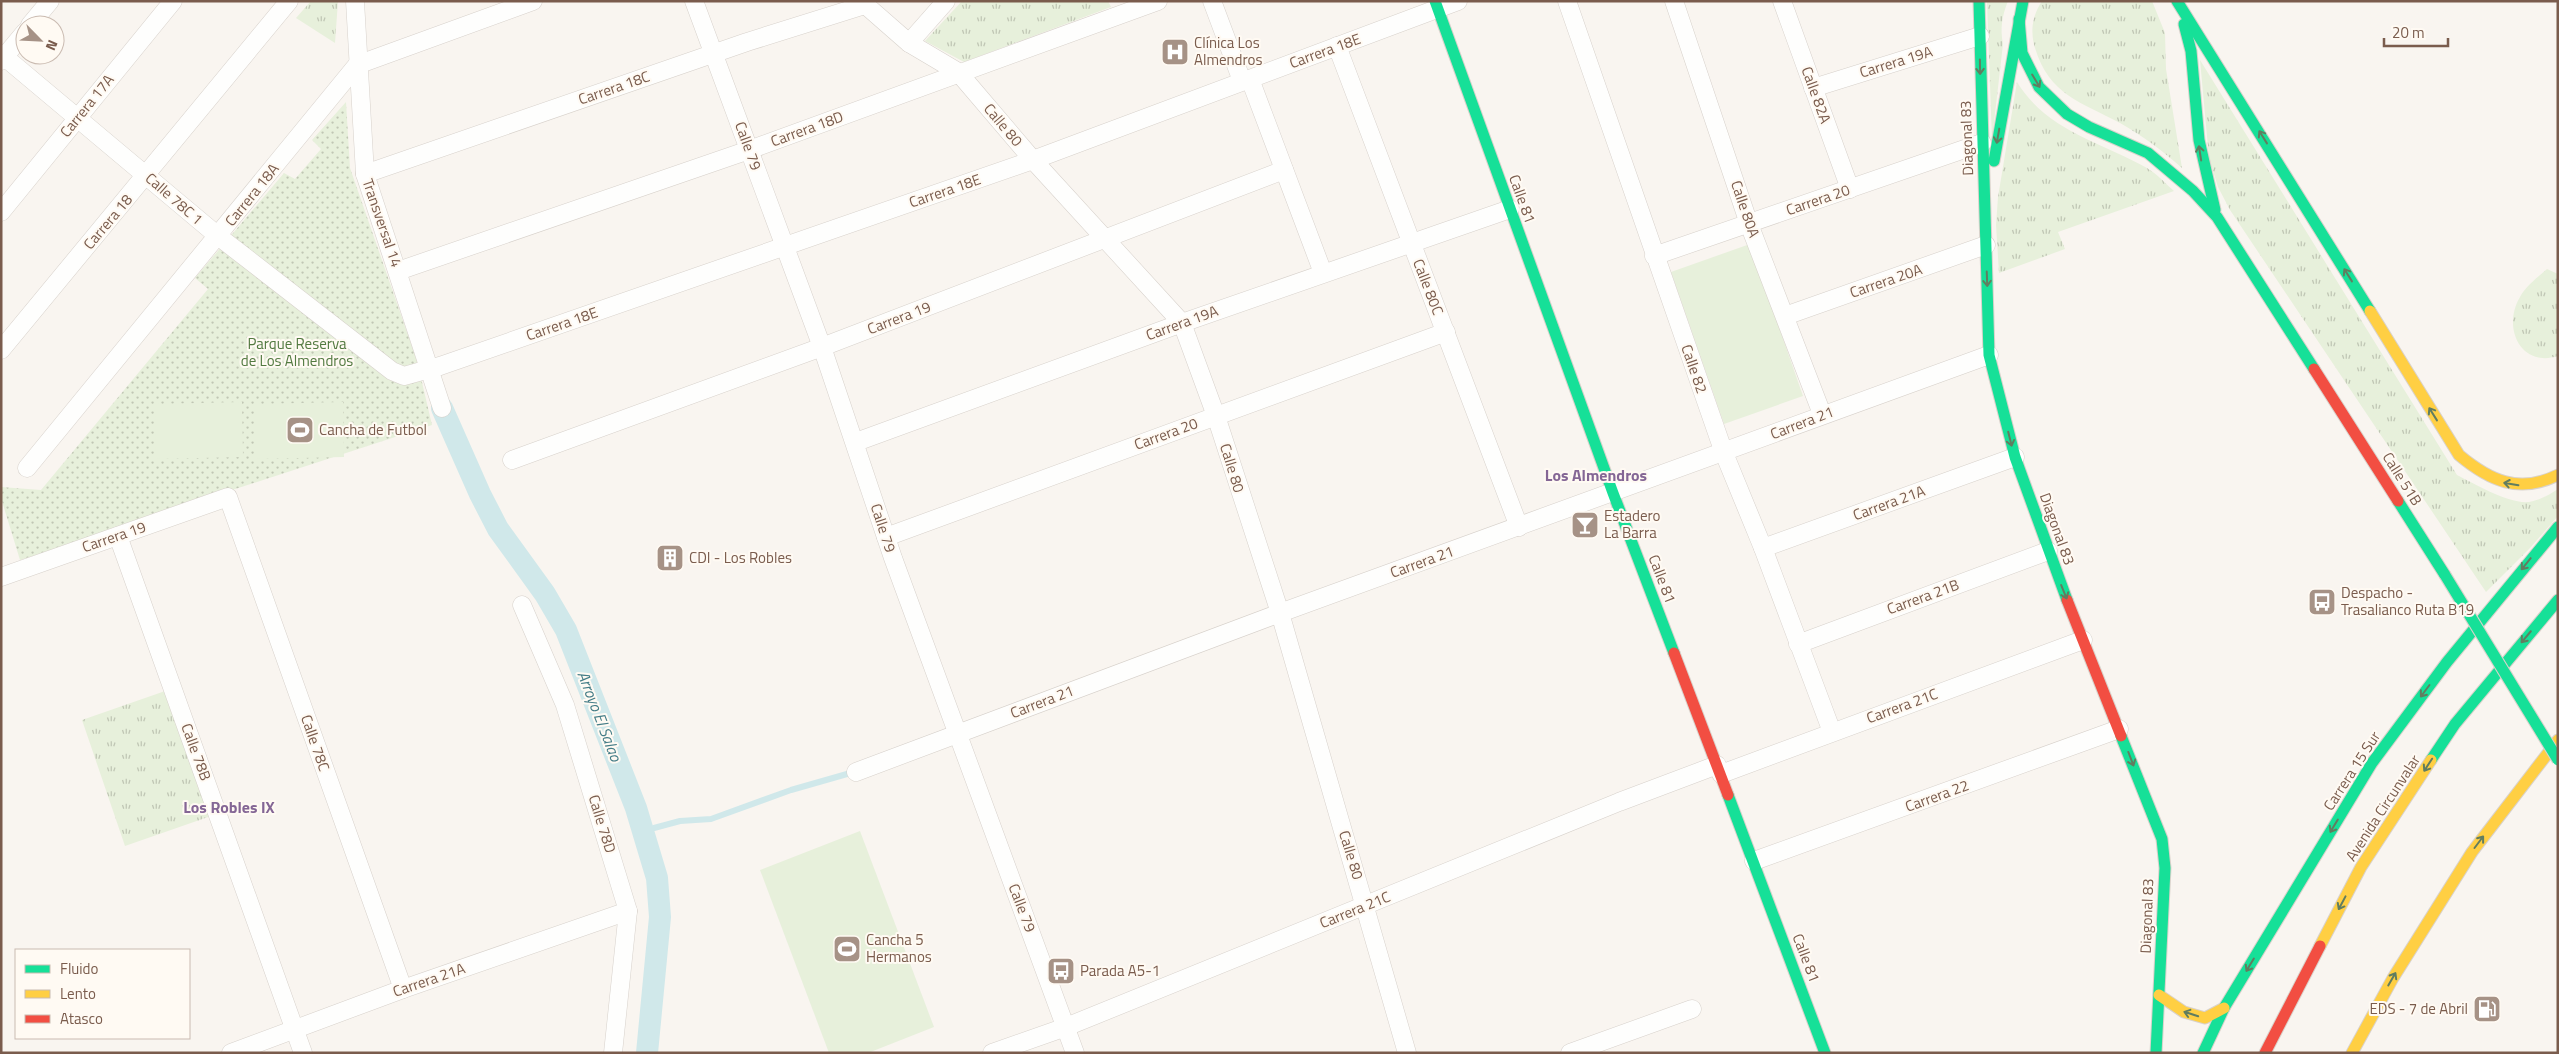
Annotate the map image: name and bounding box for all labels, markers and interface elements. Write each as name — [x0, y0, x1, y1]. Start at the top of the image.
north arrow — [15, 15, 65, 65]
scale bar — [2384, 15, 2448, 47]
text: 20 m — [2392, 21, 2425, 44]
street label: Carrera 18E — [1286, 27, 1364, 74]
place label: Clínica Los Almendros — [1194, 31, 1262, 71]
text: N — [41, 37, 64, 54]
hospital icon: Clínica Los Almendros — [1160, 37, 1190, 67]
street label: Carrera 19A — [1857, 40, 1935, 84]
one-way arrow — [1976, 59, 1985, 75]
street label: Calle 82A — [1796, 63, 1837, 127]
street label: Carrera 18C — [575, 65, 653, 111]
street label: Carrera 17A — [54, 69, 119, 142]
one-way arrow — [2032, 74, 2042, 88]
street label: Calle 80 — [978, 98, 1028, 151]
street label: Diagonal 83 — [1954, 100, 1979, 176]
street label: Carrera 18D — [767, 105, 846, 152]
street label: Calle 79 — [729, 118, 768, 173]
one-way arrow — [1993, 127, 2003, 143]
one-way arrow — [2258, 130, 2269, 144]
one-way arrow — [2194, 146, 2204, 162]
street label: Carrera 18A — [219, 158, 284, 231]
street label: Calle 78C 1 — [140, 167, 208, 230]
street label: Carrera 18E — [906, 168, 984, 214]
street label: Calle 81 — [1503, 171, 1542, 226]
street label: Transversal 14 — [357, 176, 408, 270]
street label: Calle 80A — [1725, 177, 1766, 241]
street label: Carrera 20 — [1783, 178, 1853, 221]
street label: Carrera 18 — [78, 189, 138, 254]
street label: Calle 80C — [1407, 255, 1450, 318]
street label: Carrera 20A — [1847, 257, 1925, 304]
one-way arrow — [2343, 269, 2353, 283]
one-way arrow — [1982, 271, 1991, 287]
street label: Carrera 19 — [864, 295, 934, 340]
street label: Carrera 19A — [1143, 299, 1221, 346]
street label: Carrera 18E — [523, 301, 601, 347]
park label: Parque Reserva de Los Almendros — [241, 332, 353, 372]
street label: Calle 82 — [1675, 341, 1714, 396]
street label: Carrera 21 — [1767, 400, 1837, 445]
one-way arrow — [2428, 407, 2438, 421]
street label: Carrera 20 — [1131, 411, 1201, 456]
sports icon: Cancha de Futbol — [285, 415, 315, 445]
place label: Cancha de Futbol — [319, 418, 427, 441]
one-way arrow — [2006, 430, 2016, 446]
street label: Calle 80 — [1214, 440, 1251, 495]
street label: Calle 51B — [2377, 447, 2428, 510]
district label: Los Almendros — [1545, 463, 1647, 487]
one-way arrow — [2504, 478, 2520, 488]
street label: Carrera 21A — [1850, 479, 1928, 526]
street label: Diagonal 83 — [2034, 490, 2081, 568]
street label: Calle 79 — [865, 500, 902, 555]
place label: Estadero La Barra — [1604, 504, 1661, 544]
bar icon: Estadero La Barra — [1570, 510, 1600, 540]
street label: Carrera 19 — [79, 515, 149, 558]
street label: Carrera 21 — [1387, 539, 1457, 584]
building icon: CDI - Los Robles — [655, 543, 685, 573]
place label: CDI - Los Robles — [689, 546, 792, 569]
street label: Calle 81 — [1643, 551, 1682, 606]
one-way arrow — [2521, 558, 2532, 571]
street label: Carrera 21B — [1883, 573, 1962, 620]
place label: Despacho - Trasalianco Ruta B19 — [2341, 581, 2474, 621]
one-way arrow — [2060, 584, 2070, 599]
bus stop icon: Despacho - Trasalianco Ruta B19 — [2307, 587, 2337, 617]
one-way arrow — [2520, 630, 2532, 643]
water label: Arroyo El Salao — [572, 667, 629, 766]
street label: Carrera 21 — [1007, 679, 1077, 724]
street label: Carrera 21C — [1863, 682, 1941, 729]
one-way arrow — [2420, 684, 2430, 698]
street label: Calle 78C — [295, 711, 336, 774]
street label: Calle 78B — [175, 720, 217, 784]
street label: Carrera 15 Sur — [2317, 726, 2386, 815]
street label: Avenida Circunvalar — [2339, 750, 2426, 866]
one-way arrow — [2127, 751, 2136, 766]
one-way arrow — [2423, 758, 2433, 772]
street label: Carrera 22 — [1902, 773, 1972, 818]
street label: Calle 78D — [583, 792, 622, 856]
district label: Los Robles IX — [183, 795, 275, 819]
one-way arrow — [2328, 818, 2338, 832]
street label: Calle 80 — [1333, 827, 1370, 882]
one-way arrow — [2474, 836, 2485, 849]
street label: Diagonal 83 — [2134, 878, 2159, 954]
street label: Calle 79 — [1003, 880, 1042, 935]
street label: Carrera 21C — [1316, 885, 1394, 934]
one-way arrow — [2337, 896, 2347, 911]
place label: Cancha 5 Hermanos — [866, 928, 932, 968]
street label: Calle 81 — [1787, 930, 1826, 985]
sports icon: Cancha 5 Hermanos — [832, 934, 862, 964]
legend — [15, 949, 190, 1039]
street label: Carrera 21A — [390, 956, 468, 1003]
bus stop icon: Parada A5-1 — [1046, 956, 1076, 986]
text: Fluido — [60, 957, 99, 980]
one-way arrow — [2245, 957, 2255, 971]
place label: Parada A5-1 — [1080, 959, 1160, 982]
one-way arrow — [2388, 973, 2398, 987]
text: Lento — [60, 982, 96, 1005]
fuel station icon: EDS - 7 de Abril — [2472, 994, 2502, 1024]
place label: EDS - 7 de Abril — [2369, 997, 2468, 1020]
text: Atasco — [60, 1007, 103, 1030]
one-way arrow — [2183, 1009, 2199, 1018]

